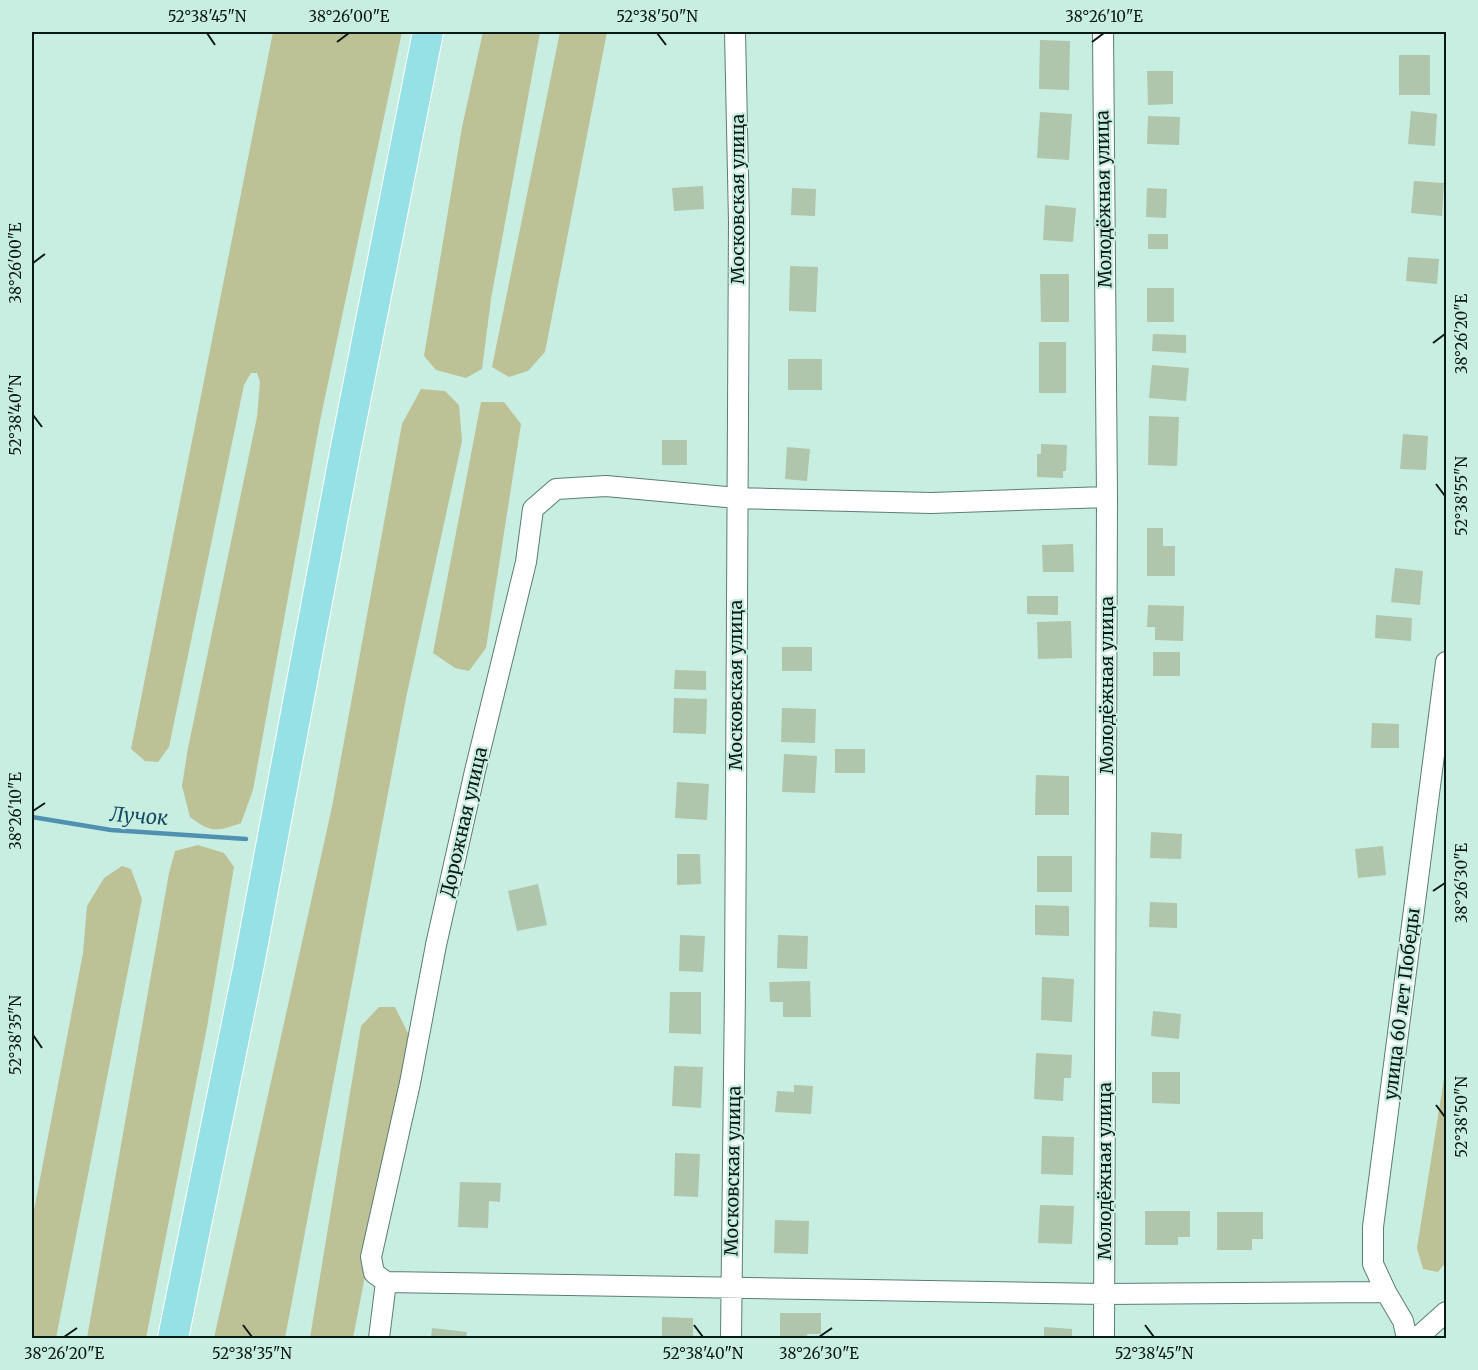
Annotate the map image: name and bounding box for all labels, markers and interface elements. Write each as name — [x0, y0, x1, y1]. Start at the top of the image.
text: 52°38'45"N — [168, 7, 247, 26]
text: 38°26'00"E — [309, 7, 390, 26]
text: 52°38'50"N — [616, 7, 698, 26]
text: 38°26'10"E — [1065, 7, 1143, 26]
street label: Молодёжная улица — [1090, 110, 1117, 288]
street label: Московская улица — [726, 113, 749, 284]
text: 38°26'00"E — [6, 222, 25, 303]
text: 38°26'20"E — [1452, 294, 1471, 374]
text: 52°38'40"N — [6, 374, 25, 455]
text: 52°38'55"N — [1452, 456, 1471, 536]
street label: Молодёжная улица — [1095, 596, 1118, 774]
street label: Московская улица — [724, 599, 747, 770]
street label: Дорожная улица — [435, 744, 492, 899]
text: 38°26'10"E — [6, 772, 25, 850]
water label: Лучок — [108, 801, 169, 830]
text: 38°26'30"E — [1452, 843, 1471, 923]
street label: улица 60 лет Победы — [1378, 907, 1425, 1101]
text: 52°38'35"N — [6, 995, 25, 1075]
text: 52°38'50"N — [1452, 1076, 1471, 1158]
street label: Молодёжная улица — [1093, 1082, 1116, 1260]
street label: Московская улица — [720, 1085, 745, 1256]
text: 38°26'20"E — [24, 1344, 104, 1363]
text: 52°38'35"N — [212, 1344, 292, 1363]
text: 52°38'40"N — [663, 1344, 744, 1363]
text: 38°26'30"E — [779, 1344, 859, 1363]
text: 52°38'45"N — [1115, 1344, 1194, 1363]

